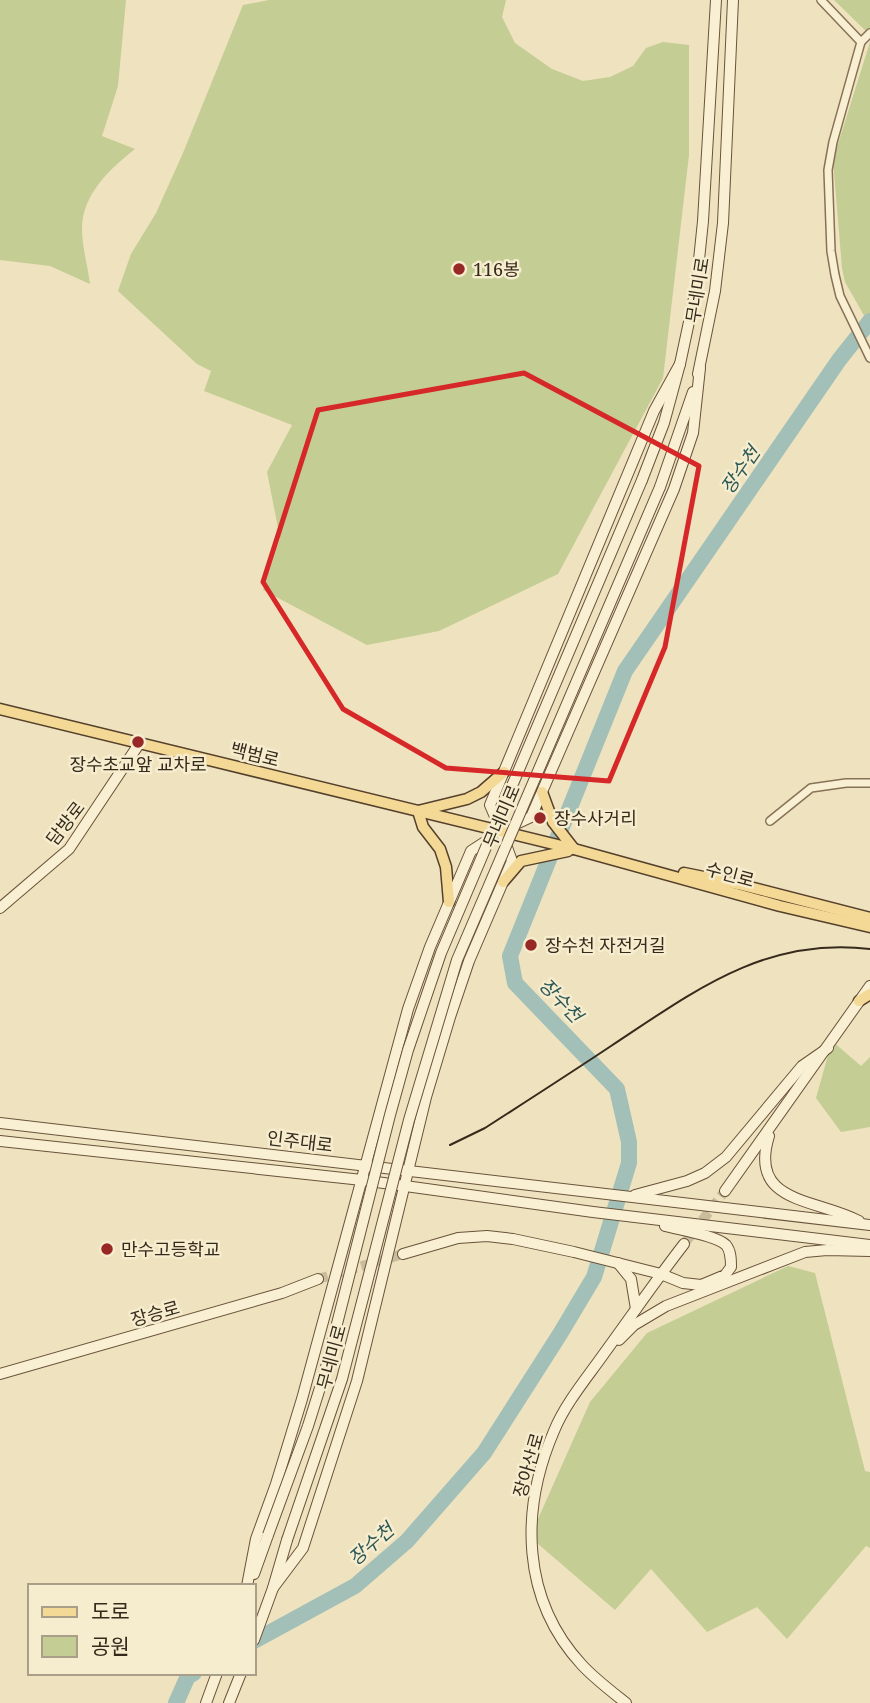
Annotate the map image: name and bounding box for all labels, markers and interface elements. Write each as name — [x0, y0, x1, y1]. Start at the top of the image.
street label: 무네미로 — [680, 255, 714, 325]
place label: 116봉 — [473, 257, 520, 281]
marker: 116봉 — [451, 261, 467, 277]
water label: 장수천 — [714, 440, 767, 499]
marker: 장수초교앞 교차로 — [130, 734, 146, 750]
street label: 백범로 — [228, 736, 282, 772]
place label: 장수초교앞 교차로 — [69, 752, 207, 776]
street label: 무네미로 — [477, 781, 525, 851]
street label: 담방로 — [40, 796, 90, 850]
place label: 장수사거리 — [554, 806, 637, 830]
marker: 장수사거리 — [532, 810, 548, 826]
street label: 수인로 — [703, 856, 757, 892]
place label: 장수천 자전거길 — [545, 933, 666, 957]
marker: 장수천 자전거길 — [523, 937, 539, 953]
water label: 장수천 — [533, 972, 590, 1029]
street label: 인주대로 — [266, 1125, 334, 1157]
place label: 만수고등학교 — [121, 1237, 220, 1261]
marker: 만수고등학교 — [99, 1241, 115, 1257]
street label: 장승로 — [128, 1295, 182, 1331]
street label: 무네미로 — [311, 1322, 351, 1392]
street label: 장아산로 — [507, 1430, 549, 1500]
water label: 장수천 — [343, 1516, 400, 1571]
legend — [28, 1584, 256, 1675]
text: 도로 — [91, 1597, 130, 1625]
text: 공원 — [91, 1632, 130, 1660]

